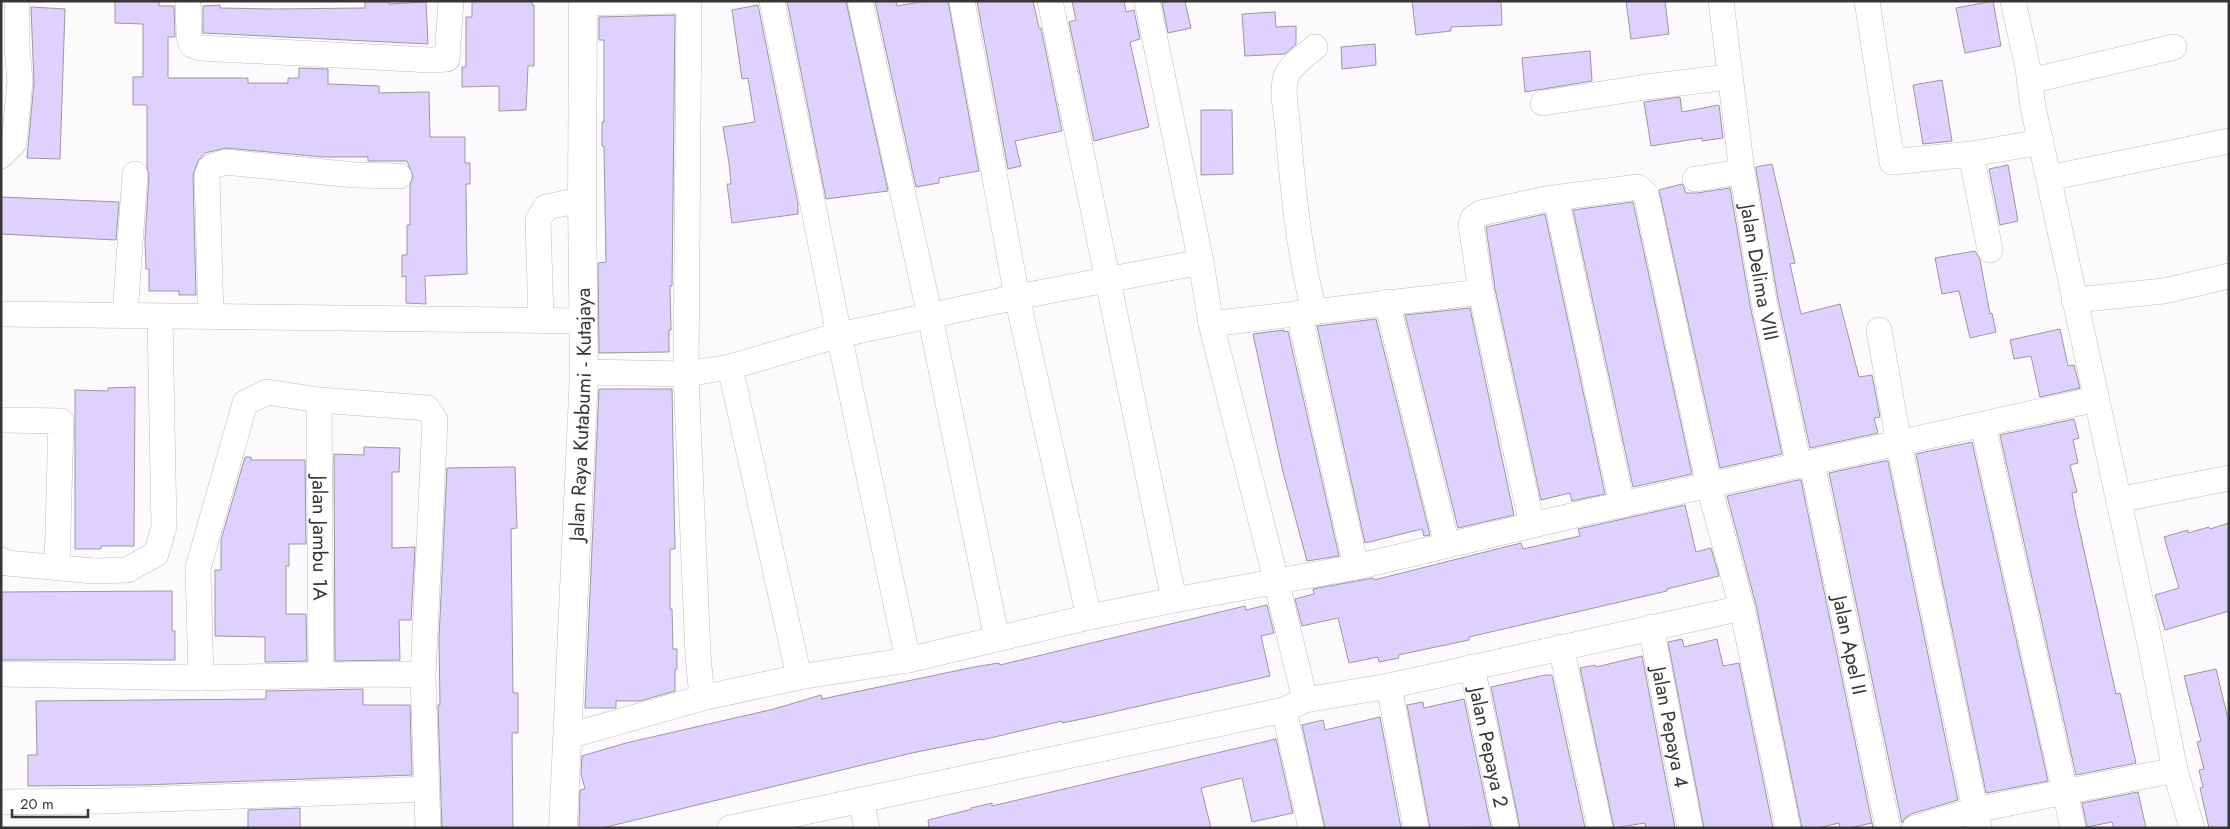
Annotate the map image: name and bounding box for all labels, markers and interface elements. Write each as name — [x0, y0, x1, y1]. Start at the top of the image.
street label: Jalan Delima VIII — [1732, 199, 1786, 343]
street label: Jalan Raya Kutabumi - Kutajaya — [562, 288, 599, 545]
street label: Jalan Jambu 1A — [305, 472, 334, 602]
street label: Jalan Apel II — [1824, 590, 1874, 697]
street label: Jalan Pepaya 4 — [1643, 661, 1696, 791]
street label: Jalan Pepaya 2 — [1461, 681, 1515, 810]
scale bar — [12, 786, 89, 818]
text: 20 m — [20, 793, 54, 815]

